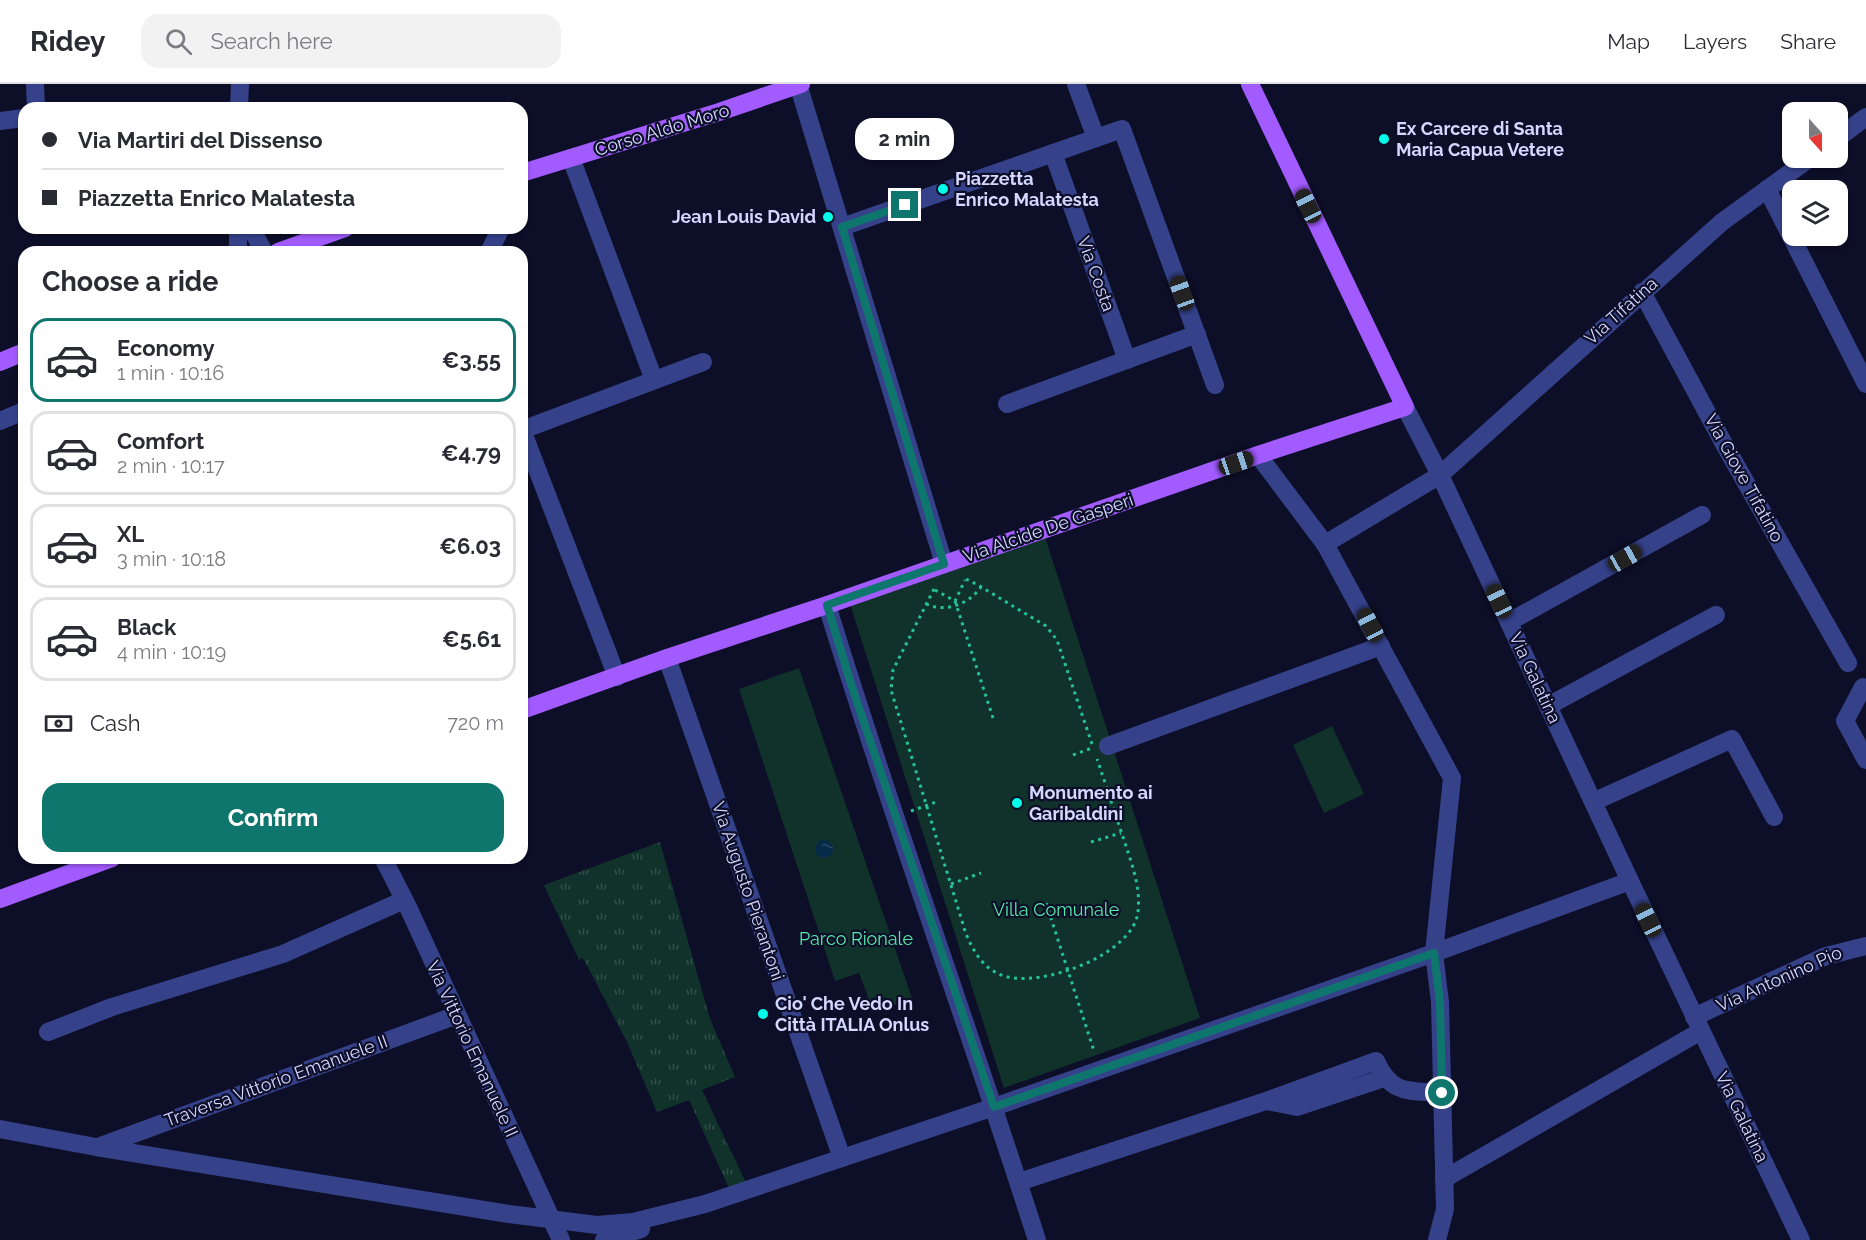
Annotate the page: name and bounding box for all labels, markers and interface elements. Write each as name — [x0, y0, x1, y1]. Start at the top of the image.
search box — [141, 14, 561, 68]
text: Ridey — [30, 25, 105, 58]
icon: search — [162, 25, 195, 58]
text: Search here — [210, 28, 333, 54]
text: Map — [1607, 29, 1650, 54]
text: Layers — [1683, 29, 1747, 54]
text: Share — [1780, 29, 1836, 54]
street label: Corso Aldo Moro — [592, 99, 732, 160]
north arrow — [1782, 102, 1848, 168]
map controls — [1782, 102, 1848, 246]
callout: 2 min — [856, 118, 954, 160]
place label: Ex Carcere di Santa Maria Capua Vetere — [1396, 118, 1564, 160]
text: Via Martiri del Dissenso — [78, 127, 323, 153]
text: 2 min — [879, 127, 930, 151]
marker: Ex Carcere di Santa Maria Capua Vetere — [1377, 132, 1391, 146]
place label: Piazzetta Enrico Malatesta — [955, 168, 1099, 210]
button: layers — [1782, 180, 1848, 246]
marker: Piazzetta Enrico Malatesta — [936, 182, 950, 196]
text: Piazzetta Enrico Malatesta — [78, 185, 355, 211]
car — [1292, 186, 1324, 226]
route end — [891, 191, 918, 218]
place label: Jean Louis David — [672, 206, 816, 227]
marker: Jean Louis David — [821, 210, 835, 224]
street label: Via Costa — [1073, 234, 1120, 314]
text: Choose a ride — [42, 266, 218, 297]
street label: Via Tifatina — [1580, 272, 1661, 349]
car — [1167, 273, 1197, 313]
icon: car — [45, 333, 99, 387]
text: Economy — [117, 335, 215, 361]
text: €3.55 — [442, 347, 501, 373]
text: 1 min · 10:16 — [117, 361, 224, 385]
street label: Via Giove Tifatino — [1701, 410, 1789, 546]
icon: car — [45, 426, 99, 480]
text: Comfort — [117, 428, 204, 454]
text: €4.79 — [441, 440, 501, 466]
car — [1216, 449, 1256, 477]
text: 2 min · 10:17 — [117, 454, 225, 478]
street label: Via Alcide De Gasperi — [960, 489, 1136, 567]
icon: car — [45, 519, 99, 573]
text: XL — [117, 521, 144, 547]
text: €6.03 — [439, 533, 501, 559]
car — [1605, 541, 1645, 575]
text: 3 min · 10:18 — [117, 547, 226, 571]
car — [1483, 581, 1515, 621]
car — [1354, 605, 1386, 645]
icon: car — [45, 612, 99, 666]
text: Black — [117, 614, 176, 640]
text: €5.61 — [442, 626, 501, 652]
street label: Via Galatina — [1505, 629, 1566, 727]
text: 4 min · 10:19 — [117, 640, 226, 664]
icon: cash — [42, 707, 75, 740]
text: Cash — [90, 710, 141, 736]
text: 720 m — [447, 711, 504, 735]
place label: Monumento ai Garibaldini — [1029, 782, 1153, 824]
button: Confirm — [42, 783, 504, 852]
marker: Monumento ai Garibaldini — [1010, 796, 1024, 810]
street label: Via Augusto Pierantoni — [708, 799, 789, 983]
park label: Villa Comunale — [993, 899, 1120, 920]
car — [1632, 900, 1664, 940]
park label: Parco Rionale — [799, 928, 913, 949]
street label: Via Antonino Pio — [1713, 941, 1845, 1016]
street label: Via Vittorio Emanuele II — [422, 957, 523, 1140]
place label: Cio' Che Vedo In Città ITALIA Onlus — [775, 993, 929, 1035]
marker: Cio' Che Vedo In Città ITALIA Onlus — [756, 1007, 770, 1021]
street label: Traversa Vittorio Emanuele II — [161, 1030, 390, 1131]
street label: Via Galatina — [1712, 1068, 1773, 1165]
route start — [1428, 1079, 1455, 1106]

